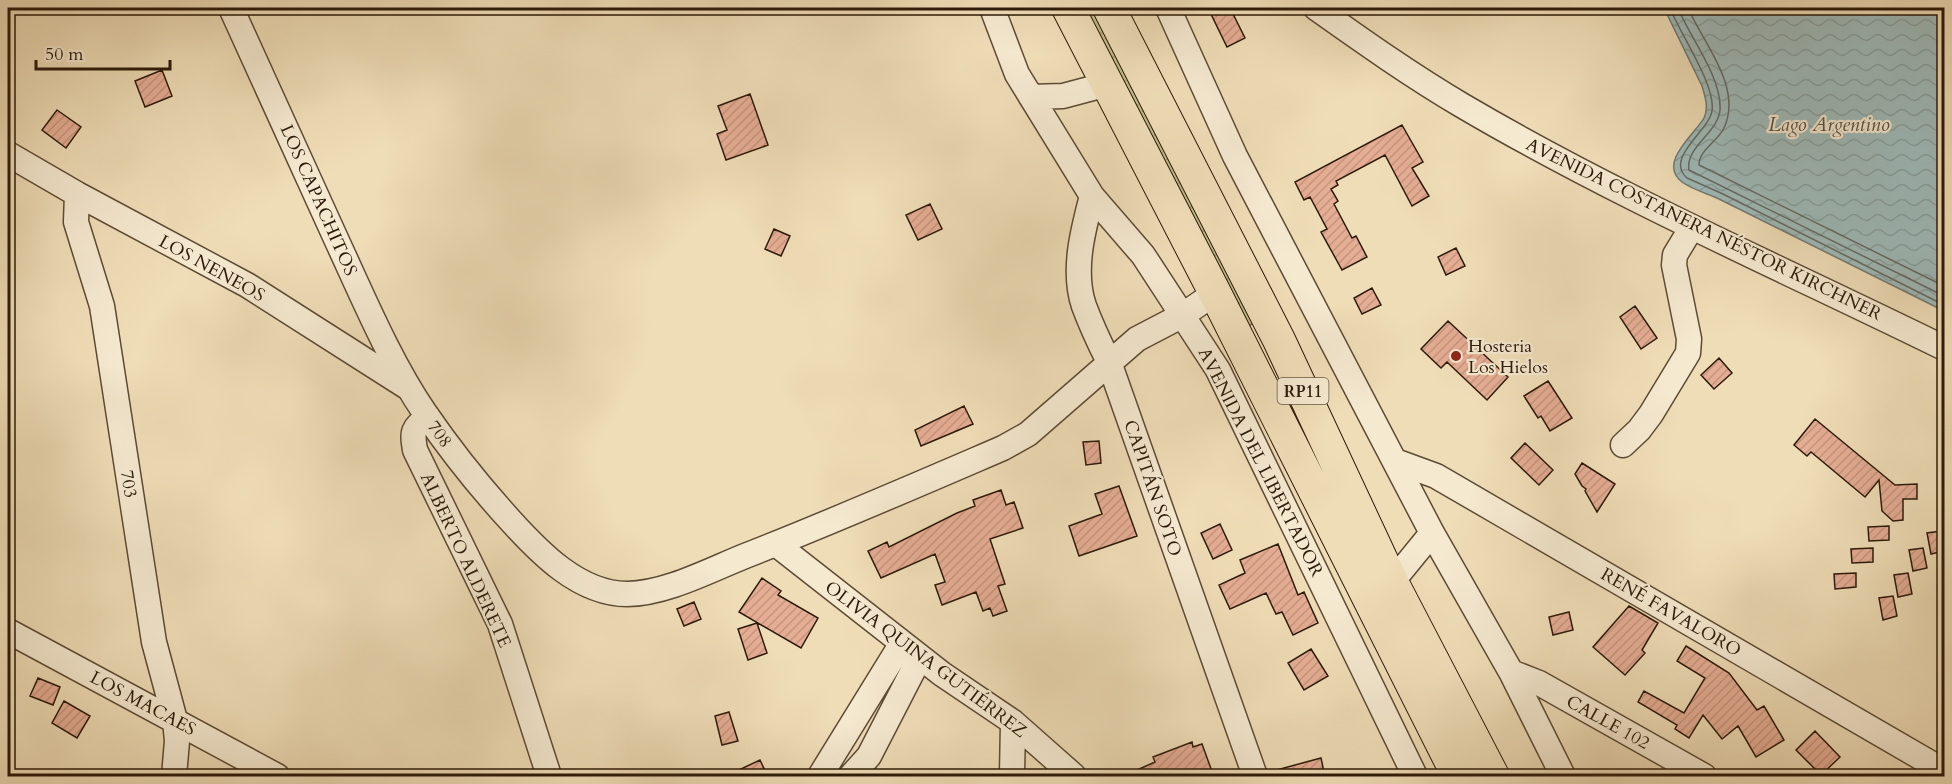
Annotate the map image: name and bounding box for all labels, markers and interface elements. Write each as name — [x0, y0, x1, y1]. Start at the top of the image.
scale bar — [36, 33, 170, 71]
text: 50 m — [45, 42, 84, 67]
water label: Lago Argentino — [1768, 111, 1890, 138]
street label: LOS CAPACHITOS — [274, 121, 363, 280]
street label: AVENIDA COSTANERA NÉSTOR KIRCHNER — [1522, 132, 1886, 327]
street label: LOS NENEOS — [154, 229, 269, 308]
place label: Hosteria Los Hielos — [1468, 334, 1548, 380]
street label: AVENIDA DEL LIBERTADOR — [1192, 343, 1330, 581]
marker: Hosteria Los Hielos — [1449, 349, 1463, 363]
road number: RP11 — [1278, 378, 1328, 404]
street label: 708 — [421, 416, 458, 453]
street label: CAPITÁN SOTO — [1117, 417, 1188, 560]
street label: 703 — [114, 468, 143, 500]
street label: ALBERTO ALDERETE — [414, 469, 517, 652]
street label: RENÉ FAVALORO — [1596, 562, 1746, 663]
street label: OLIVIA QUINA GUTIÉRREZ — [819, 575, 1032, 744]
street label: LOS MACAES — [85, 665, 200, 742]
street label: CALLE 102 — [1561, 689, 1654, 756]

